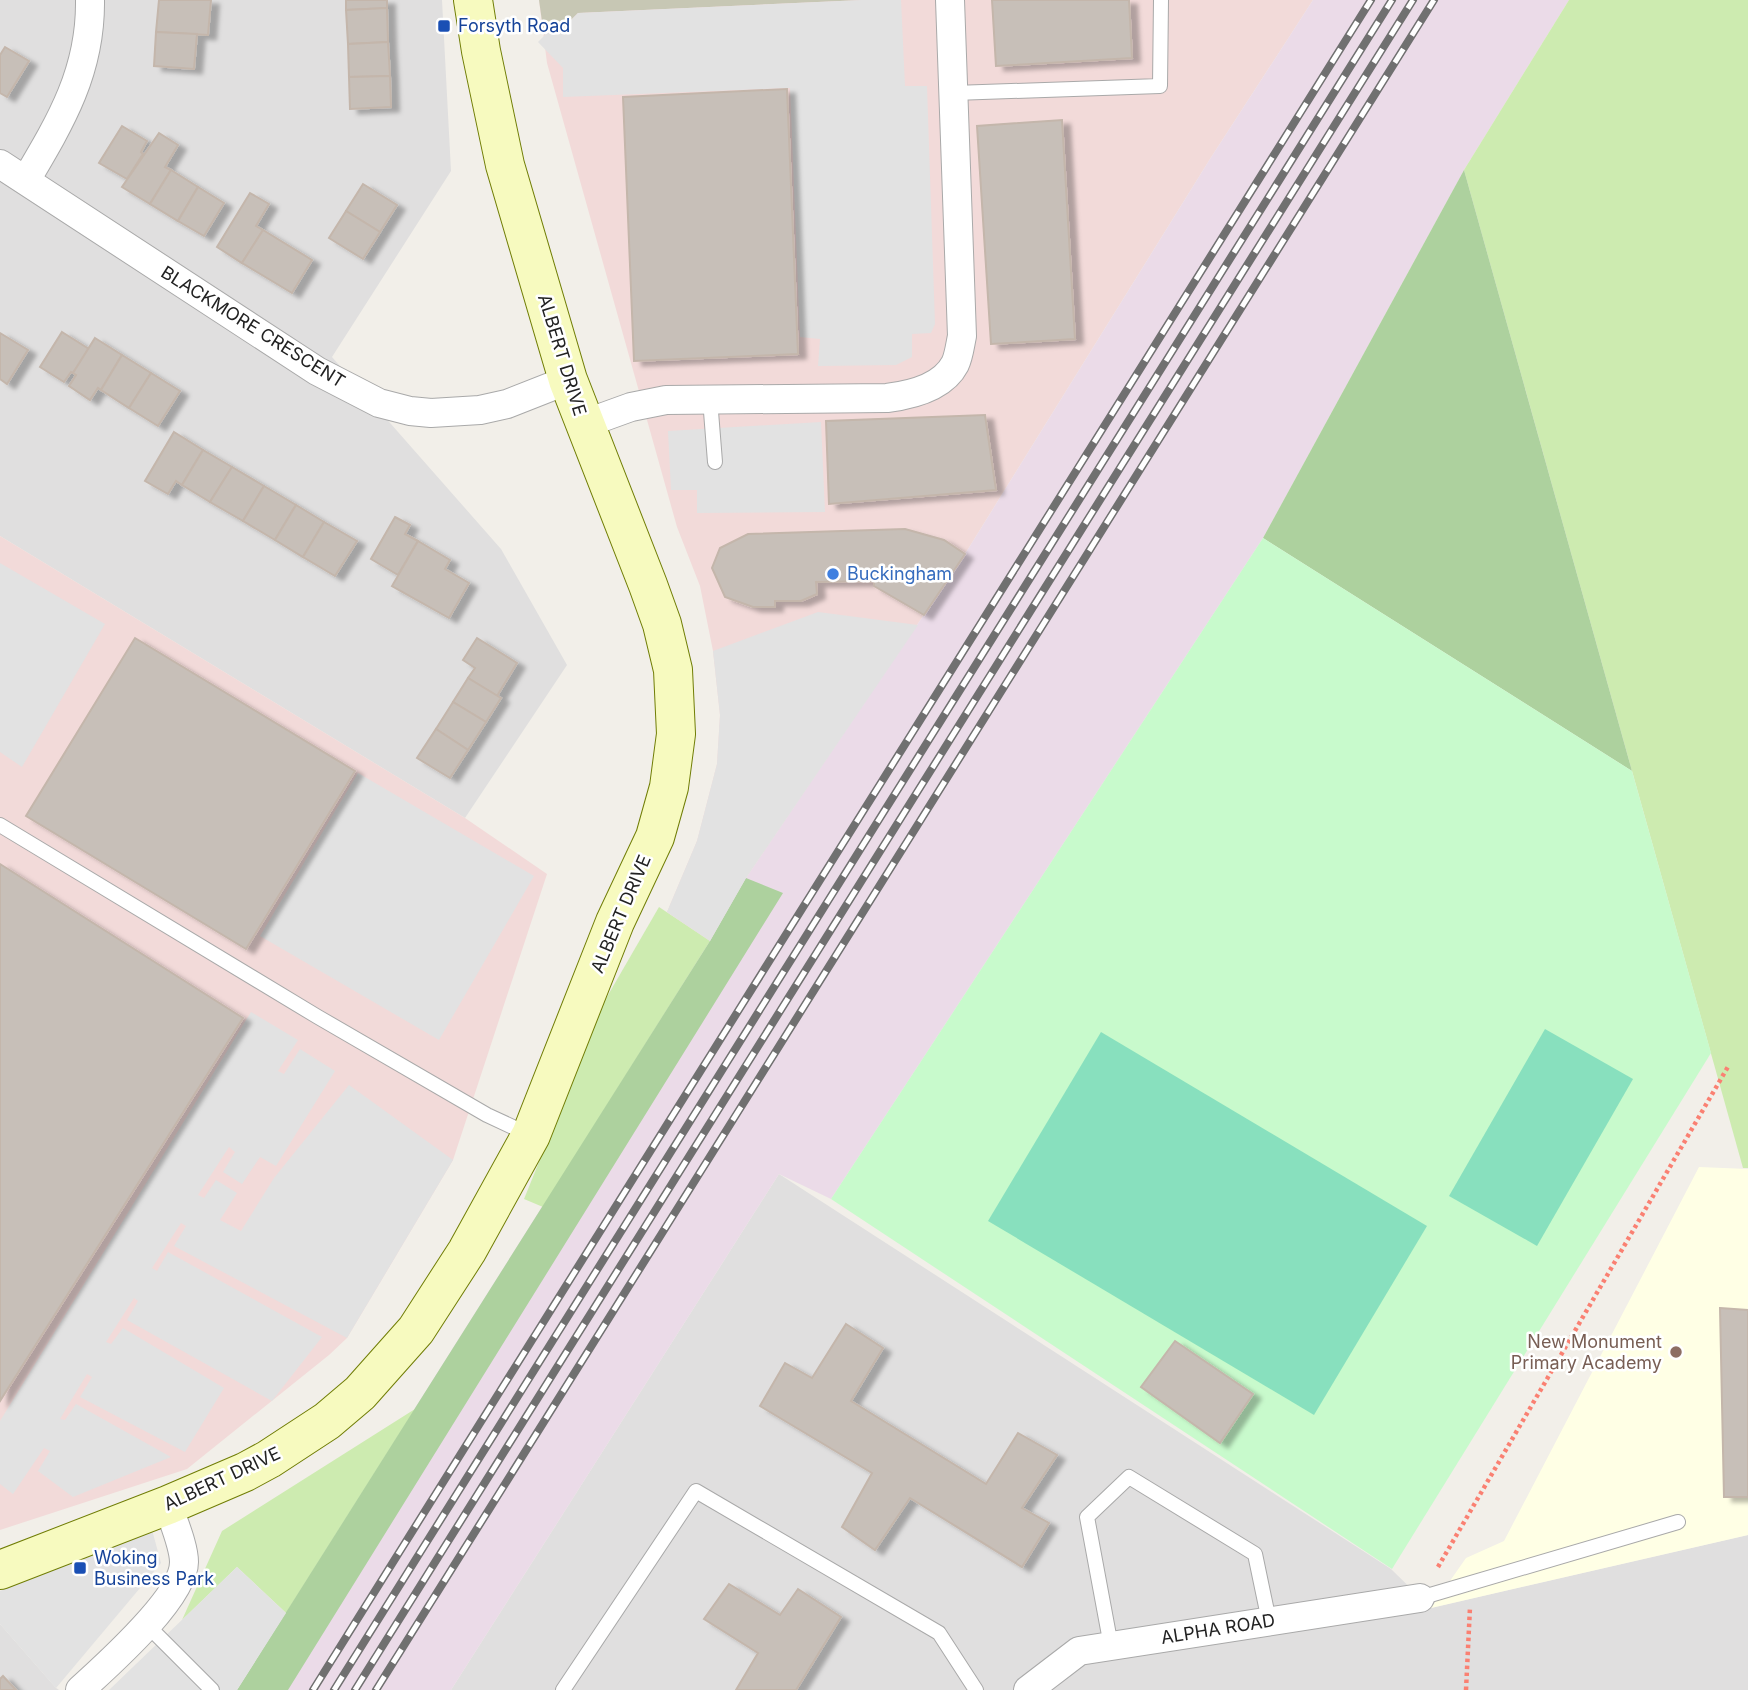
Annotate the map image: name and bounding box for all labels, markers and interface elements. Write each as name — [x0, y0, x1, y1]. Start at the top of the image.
place label: Forsyth Road — [458, 15, 570, 36]
marker: Forsyth Road — [436, 18, 452, 34]
street label: BLACKMORE CRESCENT — [157, 261, 349, 392]
street label: ALBERT DRIVE — [534, 291, 591, 418]
place label: Buckingham — [847, 563, 952, 584]
marker: Buckingham — [825, 566, 841, 582]
street label: ALBERT DRIVE — [586, 852, 655, 976]
place label: New Monument Primary Academy — [1511, 1331, 1662, 1373]
marker: New Monument Primary Academy — [1668, 1344, 1684, 1360]
street label: ALBERT DRIVE — [160, 1442, 283, 1515]
place label: Woking Business Park — [94, 1547, 214, 1589]
marker: Woking Business Park — [72, 1560, 88, 1576]
street label: ALPHA ROAD — [1159, 1609, 1276, 1648]

